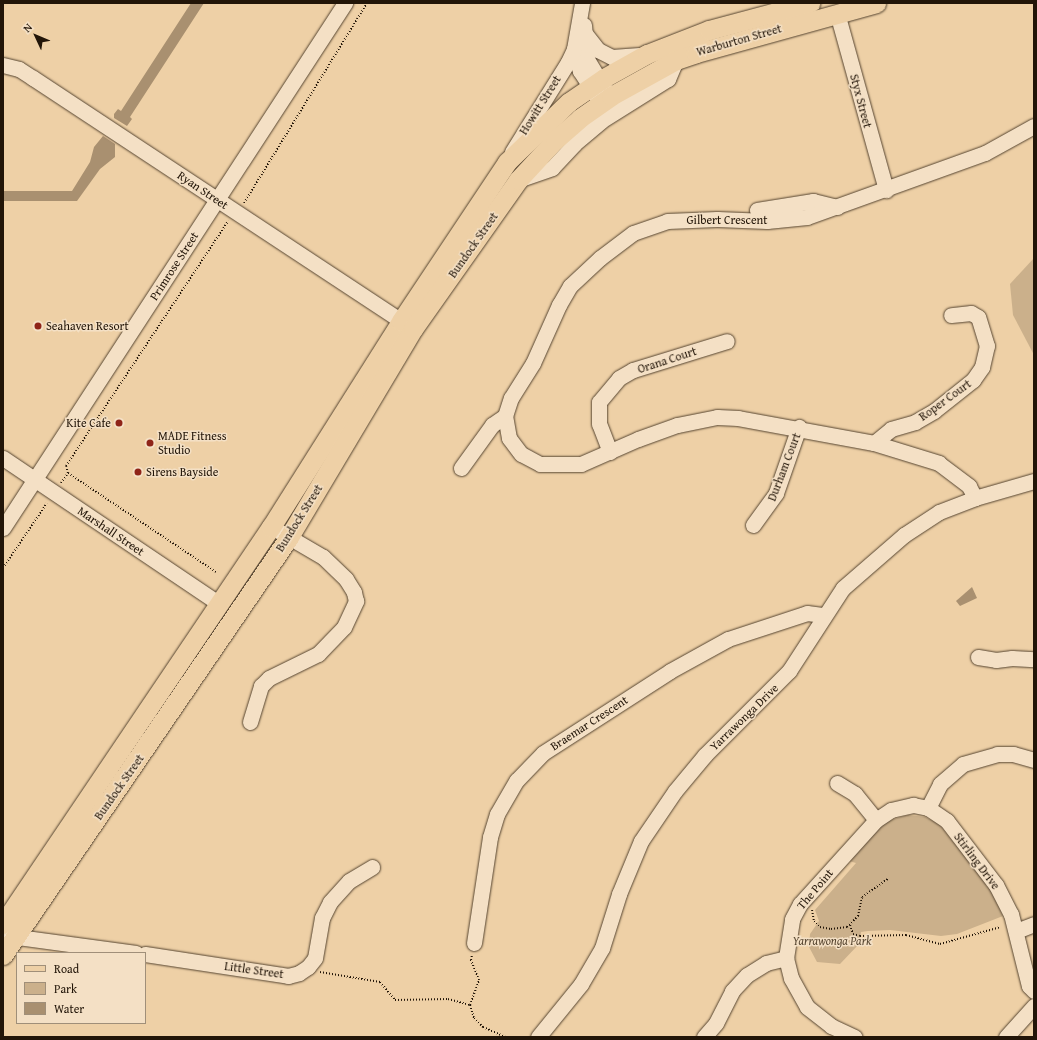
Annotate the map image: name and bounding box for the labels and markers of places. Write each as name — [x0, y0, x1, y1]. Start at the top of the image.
place label: Seahaven Resort — [46, 319, 129, 333]
marker: Seahaven Resort — [33, 321, 43, 331]
place label: Kite Cafe — [66, 416, 111, 430]
marker: Kite Cafe — [114, 418, 124, 428]
place label: MADE Fitness Studio — [158, 429, 226, 457]
marker: MADE Fitness Studio — [145, 438, 155, 448]
place label: Sirens Bayside — [146, 465, 218, 479]
marker: Sirens Bayside — [133, 467, 143, 477]

